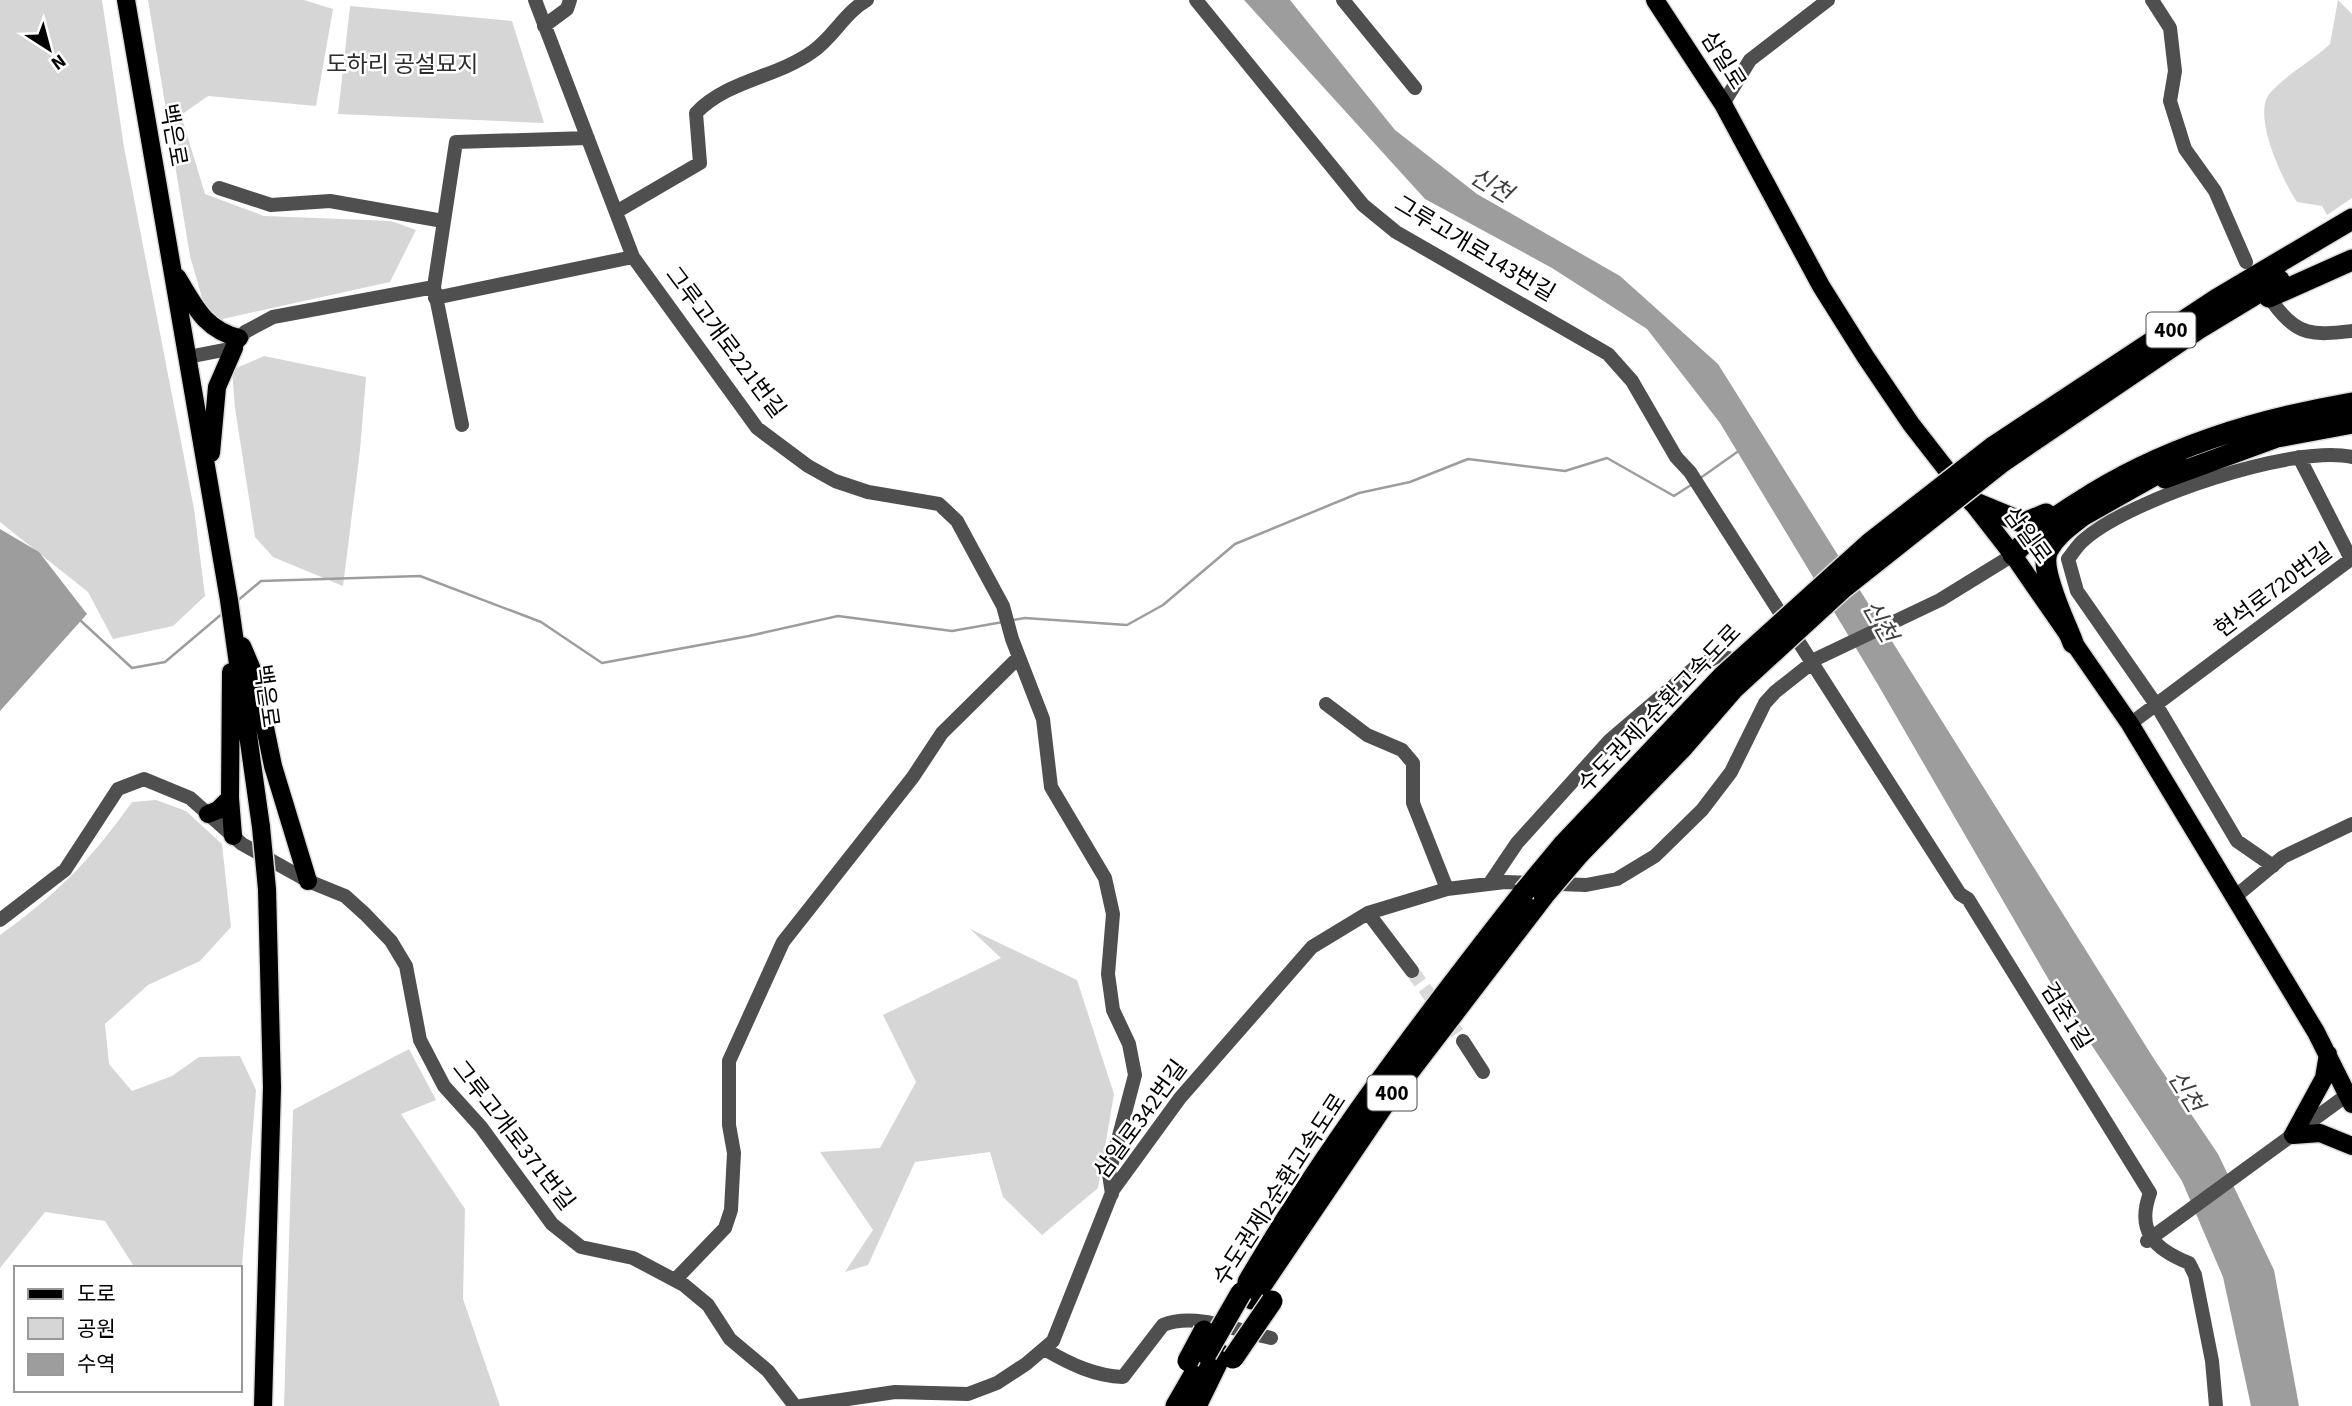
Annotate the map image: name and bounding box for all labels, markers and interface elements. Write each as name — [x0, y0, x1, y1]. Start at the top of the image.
north arrow — [14, 14, 84, 84]
street label: 삼일로 — [1693, 25, 1754, 96]
text: N — [45, 47, 71, 76]
park label: 도하리 공설묘지 — [326, 48, 478, 81]
street label: 백은로 — [152, 101, 195, 169]
water label: 신천 — [1463, 159, 1521, 213]
street label: 그루고개로143번길 — [1388, 187, 1561, 310]
street label: 그루고개로221번길 — [658, 260, 794, 425]
road number: 400 — [2146, 312, 2196, 348]
street label: 삼일로 — [1996, 500, 2060, 571]
street label: 현석로720번길 — [2207, 535, 2339, 646]
water label: 신천 — [1853, 593, 1907, 652]
street label: 수도권제2순환고속도로 — [1570, 617, 1749, 800]
street label: 백은로 — [246, 662, 287, 730]
street label: 검준1길 — [2033, 976, 2100, 1057]
street label: 그루고개로371번길 — [444, 1053, 583, 1217]
street label: 삼일로342번길 — [1086, 1053, 1195, 1186]
water label: 신천 — [2159, 1063, 2214, 1122]
road number: 400 — [1368, 1076, 1416, 1110]
street label: 수도권제2순환고속도로 — [1205, 1087, 1354, 1292]
legend — [14, 1266, 242, 1392]
text: 도로 — [77, 1279, 116, 1309]
text: 공원 — [77, 1314, 116, 1344]
text: 수역 — [77, 1349, 116, 1379]

